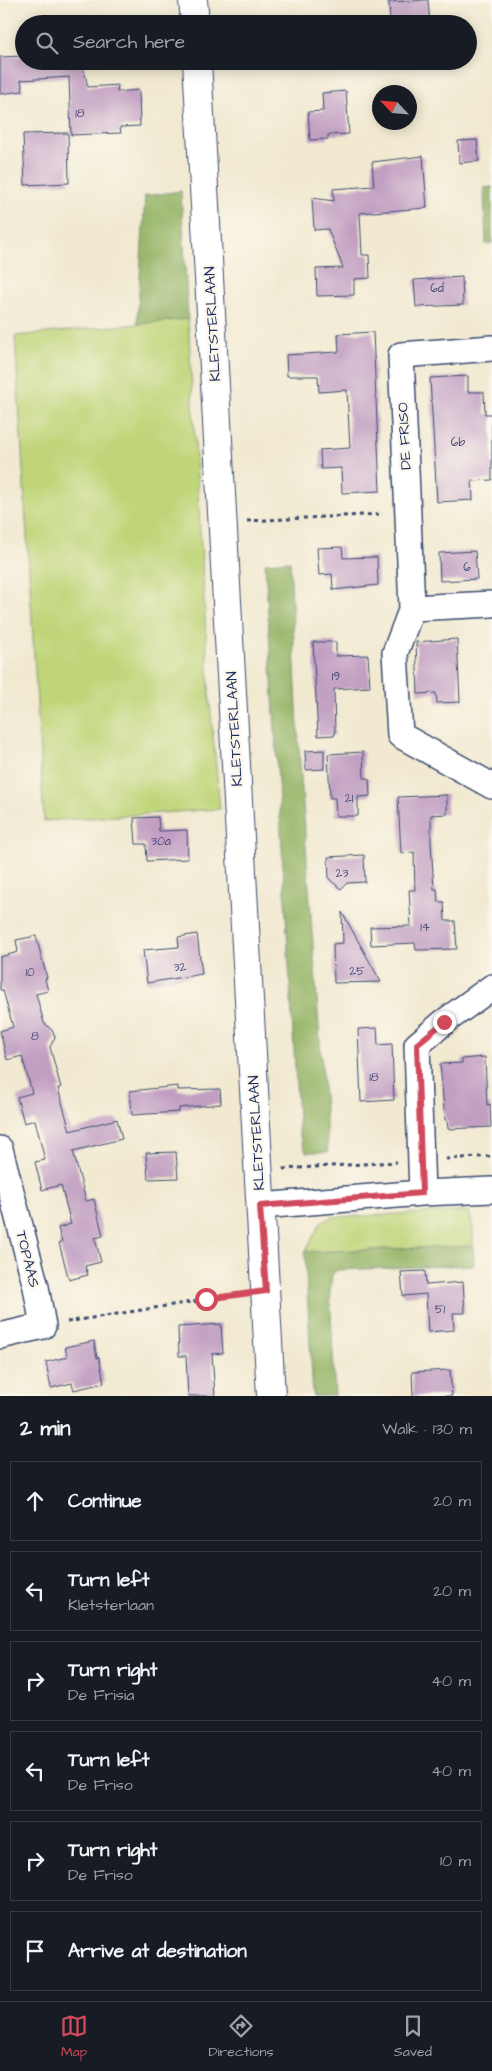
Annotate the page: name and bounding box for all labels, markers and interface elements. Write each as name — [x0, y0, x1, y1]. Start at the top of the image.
search box — [15, 15, 477, 70]
icon: search — [33, 29, 61, 57]
text: Search here — [73, 29, 185, 56]
north arrow — [372, 85, 417, 130]
house number: 18 — [75, 105, 85, 122]
street label: KLETSTERLAAN — [199, 266, 226, 382]
house number: 6d — [430, 280, 444, 297]
street label: DE FRISO — [392, 402, 417, 470]
house number: 6b — [451, 434, 465, 451]
house number: 6 — [463, 559, 471, 576]
house number: 19 — [332, 668, 340, 685]
street label: KLETSTERLAAN — [221, 671, 248, 787]
house number: 21 — [345, 790, 354, 807]
house number: 30a — [151, 833, 171, 850]
house number: 23 — [336, 865, 348, 882]
house number: 14 — [420, 919, 430, 936]
house number: 32 — [174, 959, 187, 976]
house number: 25 — [349, 963, 365, 980]
house number: 10 — [25, 964, 35, 981]
route end — [433, 1011, 456, 1034]
house number: 8 — [31, 1028, 39, 1045]
house number: 18 — [369, 1069, 379, 1086]
street label: KLETSTERLAAN — [243, 1075, 270, 1191]
street label: TOPAAS — [10, 1229, 45, 1290]
route start — [195, 1288, 218, 1311]
house number: 51 — [435, 1301, 445, 1318]
text: 2 min — [20, 1414, 70, 1443]
text: Walk · 130 m — [382, 1418, 472, 1440]
icon: ahead — [21, 1487, 49, 1515]
text: Continue — [68, 1488, 142, 1515]
text: 20 m — [433, 1490, 471, 1512]
text: Turn left — [68, 1567, 149, 1594]
icon: left — [21, 1577, 49, 1605]
text: 20 m — [433, 1580, 471, 1602]
text: Kletsterlaan — [68, 1594, 154, 1616]
text: Turn right — [68, 1657, 157, 1684]
icon: right — [21, 1667, 49, 1695]
text: 40 m — [431, 1670, 471, 1692]
text: De Frisia — [68, 1684, 134, 1706]
text: Turn left — [68, 1747, 149, 1774]
icon: left — [21, 1757, 49, 1785]
text: 40 m — [431, 1760, 471, 1782]
text: De Friso — [68, 1774, 133, 1796]
text: Turn right — [68, 1837, 157, 1864]
icon: right — [21, 1847, 49, 1875]
text: 10 m — [440, 1850, 471, 1872]
text: De Friso — [68, 1864, 133, 1886]
icon: arrive — [21, 1937, 49, 1965]
text: Arrive at destination — [68, 1938, 247, 1965]
tab: Map — [60, 2012, 88, 2062]
tab: Directions — [208, 2012, 273, 2062]
tab: Saved — [394, 2012, 432, 2062]

